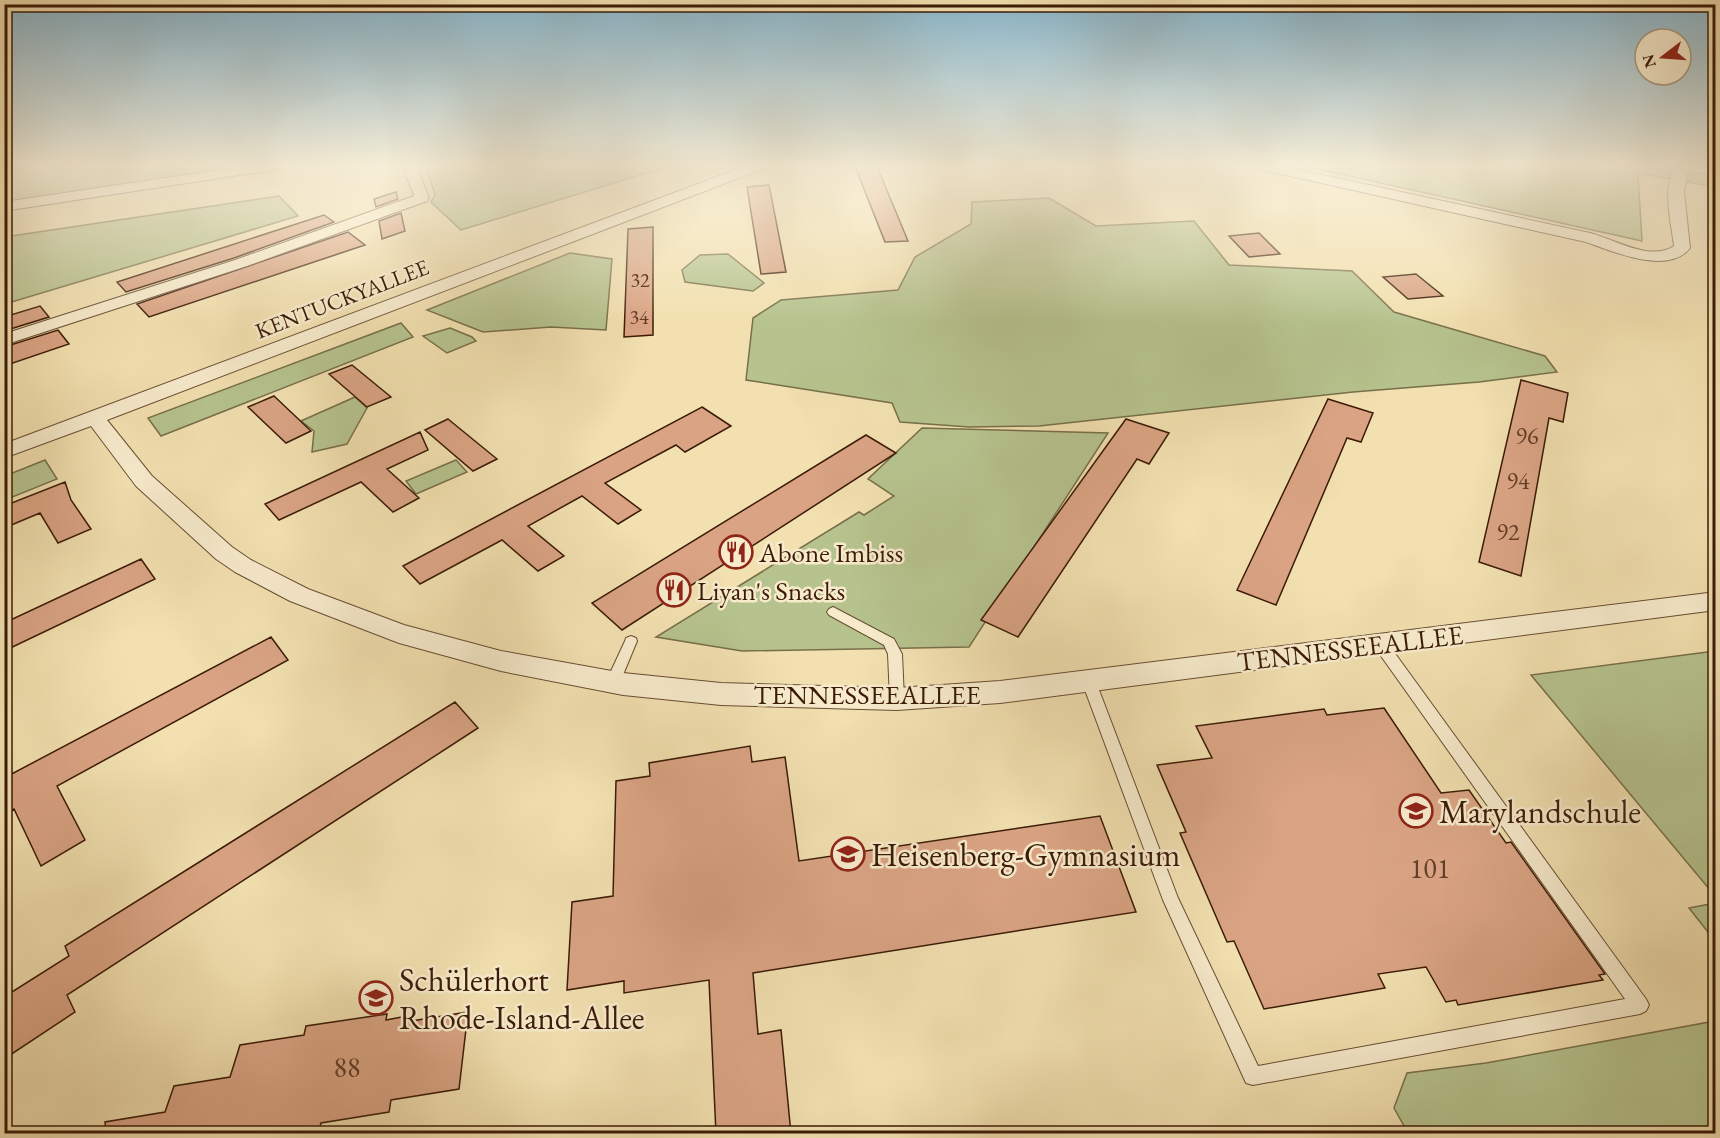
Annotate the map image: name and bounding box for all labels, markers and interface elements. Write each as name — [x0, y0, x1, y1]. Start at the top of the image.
north arrow — [1633, 27, 1693, 87]
text: N — [1637, 52, 1661, 71]
street label: KENTUCKYALLEE — [251, 253, 433, 345]
house number: 32 — [630, 267, 650, 293]
house number: 34 — [629, 304, 649, 330]
house number: 96 — [1515, 420, 1539, 451]
house number: 94 — [1506, 465, 1530, 496]
house number: 92 — [1496, 516, 1520, 547]
restaurant icon: Abone Imbiss — [718, 534, 754, 570]
place label: Abone Imbiss — [758, 535, 903, 570]
restaurant icon: Liyan's Snacks — [656, 572, 692, 608]
place label: Liyan's Snacks — [697, 573, 845, 608]
street label: TENNESSEEALLEE — [1235, 617, 1465, 679]
street label: TENNESSEEALLEE — [753, 677, 981, 712]
place label: Marylandschule — [1439, 790, 1641, 833]
school or university icon: Marylandschule — [1398, 793, 1434, 829]
place label: Heisenberg-Gymnasium — [871, 833, 1181, 876]
school or university icon: Heisenberg-Gymnasium — [830, 836, 866, 872]
house number: 101 — [1410, 850, 1450, 886]
place label: Schülerhort Rhode-Island-Allee — [399, 958, 645, 1039]
school or university icon: Schülerhort Rhode-Island-Allee — [358, 980, 394, 1016]
house number: 88 — [334, 1049, 360, 1085]

